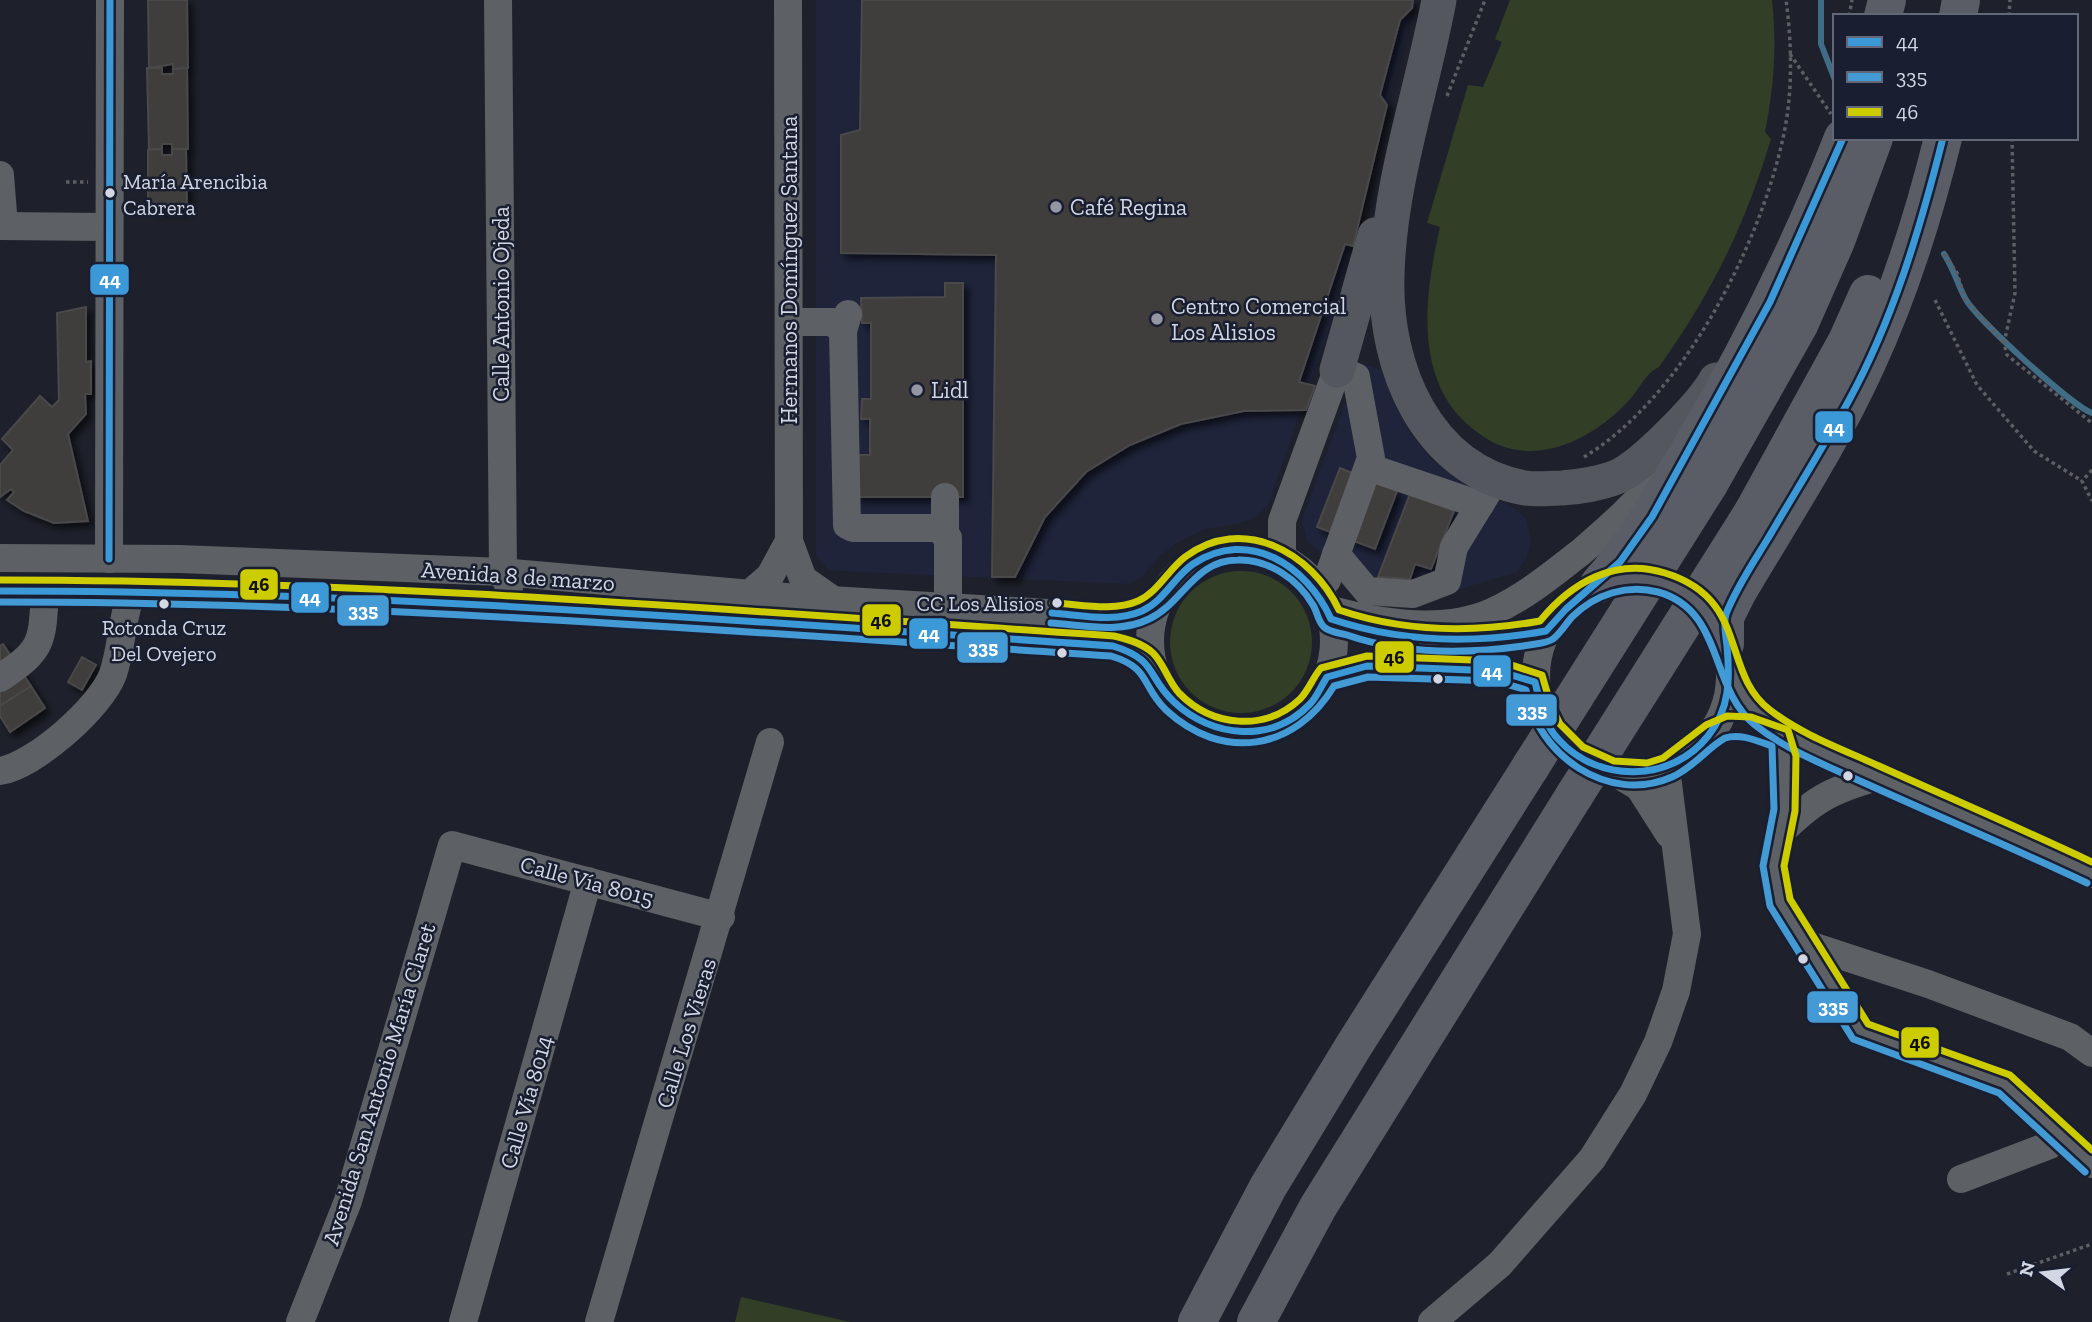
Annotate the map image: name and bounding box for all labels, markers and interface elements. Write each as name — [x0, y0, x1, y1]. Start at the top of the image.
legend — [1833, 14, 2078, 140]
text: 44 — [1896, 29, 1919, 54]
text: 335 — [1896, 64, 1927, 89]
text: 46 — [1896, 99, 1918, 124]
street label: Hermanos Domínguez Santana — [775, 116, 803, 424]
place label: María Arencibia Cabrera — [123, 169, 268, 220]
marker: María Arencibia Cabrera — [103, 186, 117, 200]
place label: Café Regina — [1070, 193, 1187, 221]
marker: Café Regina — [1048, 199, 1064, 215]
street label: Calle Antonio Ojeda — [487, 206, 515, 402]
line badge: 44 — [89, 263, 130, 296]
text: 44 — [99, 268, 121, 291]
place label: Centro Comercial Los Alisios — [1171, 292, 1346, 346]
marker: Centro Comercial Los Alisios — [1149, 311, 1165, 327]
place label: Lidl — [931, 376, 969, 404]
marker: Lidl — [909, 382, 925, 398]
line badge: 44 — [1814, 410, 1854, 444]
text: 44 — [1823, 416, 1845, 439]
street label: Avenida 8 de marzo — [420, 555, 616, 597]
line badge: 46 — [239, 568, 279, 601]
text: 46 — [248, 573, 270, 596]
line badge: 44 — [290, 581, 330, 614]
text: 44 — [299, 586, 321, 609]
place label: CC Los Alisios — [916, 591, 1044, 616]
line badge: 335 — [336, 594, 390, 627]
marker: CC Los Alisios — [1050, 596, 1064, 610]
marker: Rotonda Cruz Del Ovejero — [157, 597, 171, 611]
text: 335 — [348, 599, 378, 622]
line badge: 46 — [861, 603, 902, 637]
text: 46 — [870, 609, 892, 632]
place label: Rotonda Cruz Del Ovejero — [102, 615, 226, 667]
line badge: 44 — [908, 617, 949, 650]
text: 44 — [918, 622, 940, 645]
line badge: 335 — [956, 631, 1009, 664]
text: 335 — [968, 636, 998, 659]
line badge: 46 — [1374, 640, 1415, 674]
unlabelled marker — [1055, 646, 1069, 660]
text: 46 — [1383, 646, 1405, 669]
line badge: 44 — [1472, 654, 1512, 688]
text: 44 — [1481, 660, 1503, 683]
unlabelled marker — [1431, 672, 1445, 686]
line badge: 335 — [1505, 693, 1558, 727]
text: 335 — [1517, 699, 1547, 722]
unlabelled marker — [1841, 769, 1855, 783]
street label: Calle Vía 8015 — [517, 850, 657, 912]
street label: Avenida San Antonio María Claret — [317, 919, 442, 1248]
unlabelled marker — [1796, 952, 1810, 966]
street label: Calle Los Vieras — [650, 954, 722, 1112]
line badge: 335 — [1806, 990, 1859, 1024]
text: 335 — [1818, 995, 1848, 1018]
line badge: 46 — [1900, 1026, 1940, 1059]
text: 46 — [1909, 1031, 1931, 1054]
street label: Calle Vía 8014 — [494, 1032, 558, 1172]
north arrow — [2008, 1238, 2078, 1308]
text: N — [2014, 1259, 2040, 1279]

